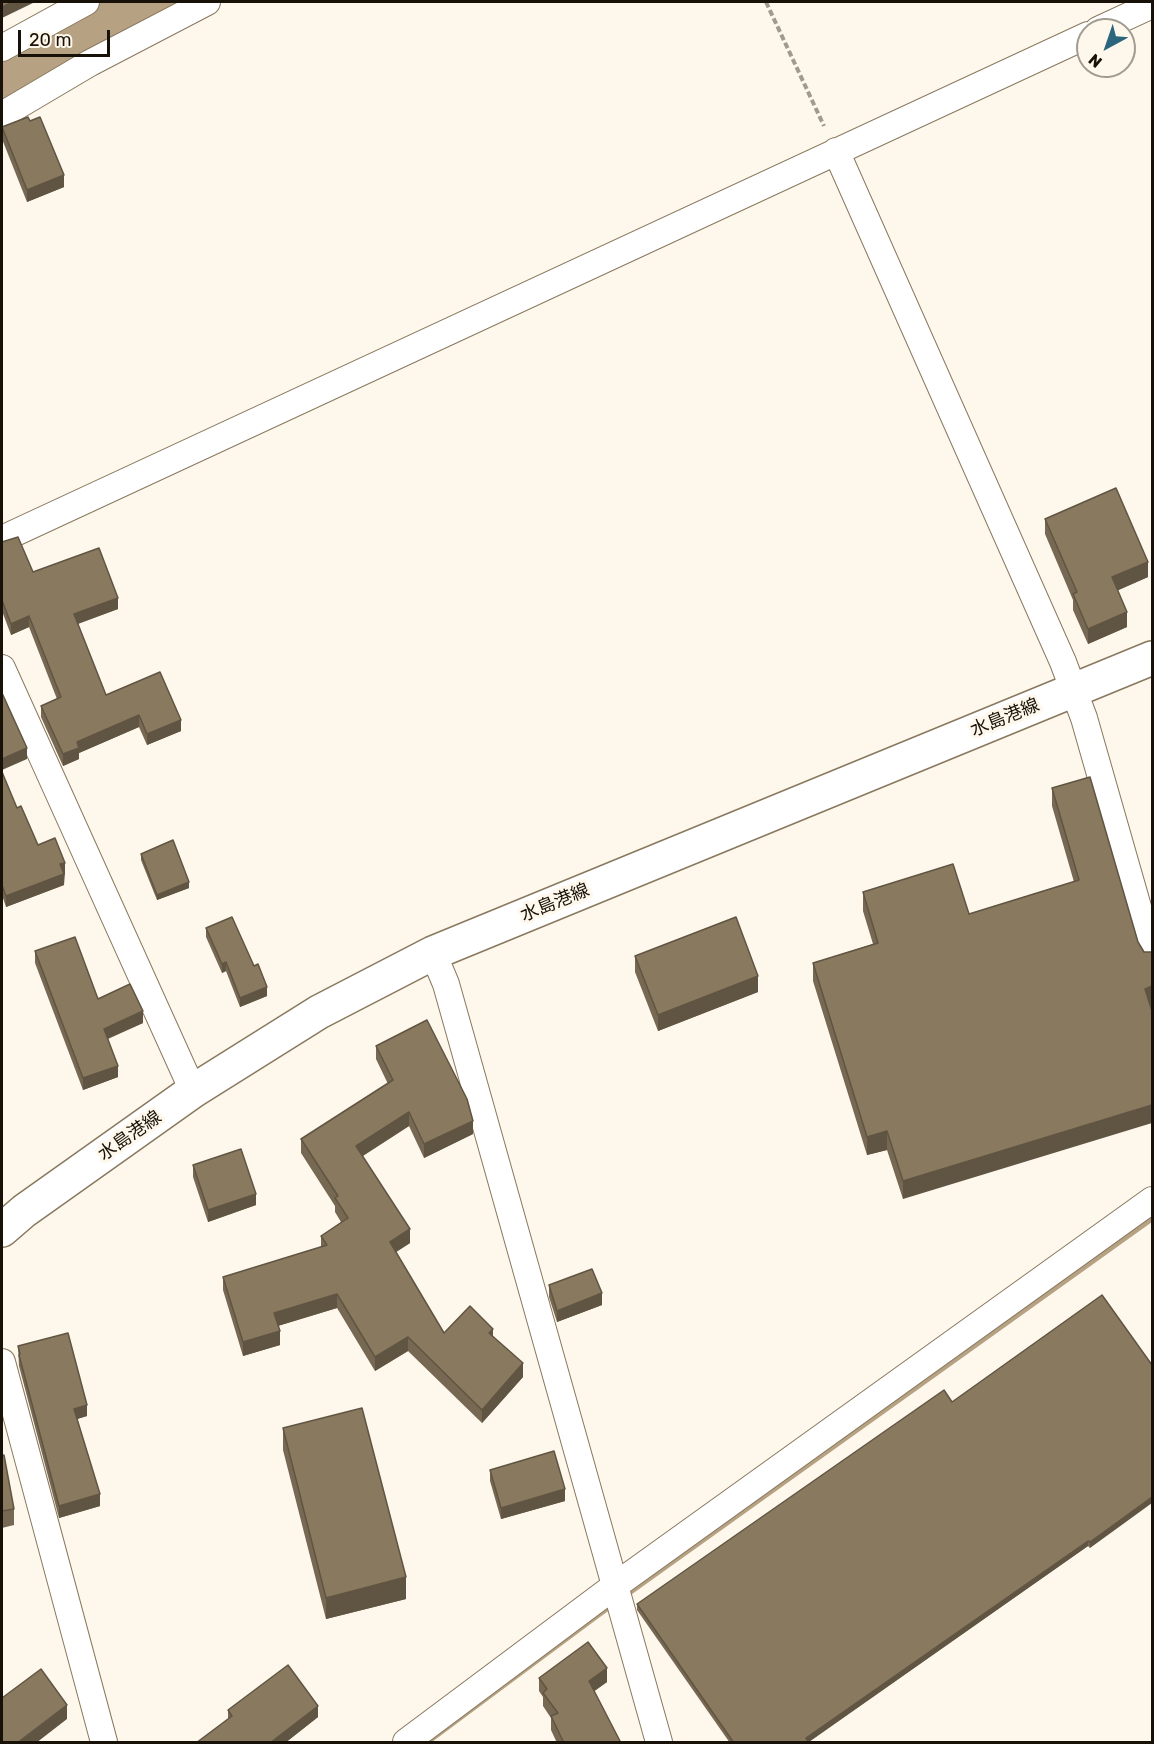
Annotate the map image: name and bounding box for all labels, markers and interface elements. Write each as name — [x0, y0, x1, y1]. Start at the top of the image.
scale bar — [21, 18, 112, 56]
north arrow — [1076, 18, 1136, 78]
text: 20 m — [29, 29, 71, 51]
text: N — [1085, 50, 1106, 72]
street label: 水島港線 — [968, 695, 1042, 741]
street label: 水島港線 — [518, 880, 592, 926]
street label: 水島港線 — [94, 1107, 166, 1165]

